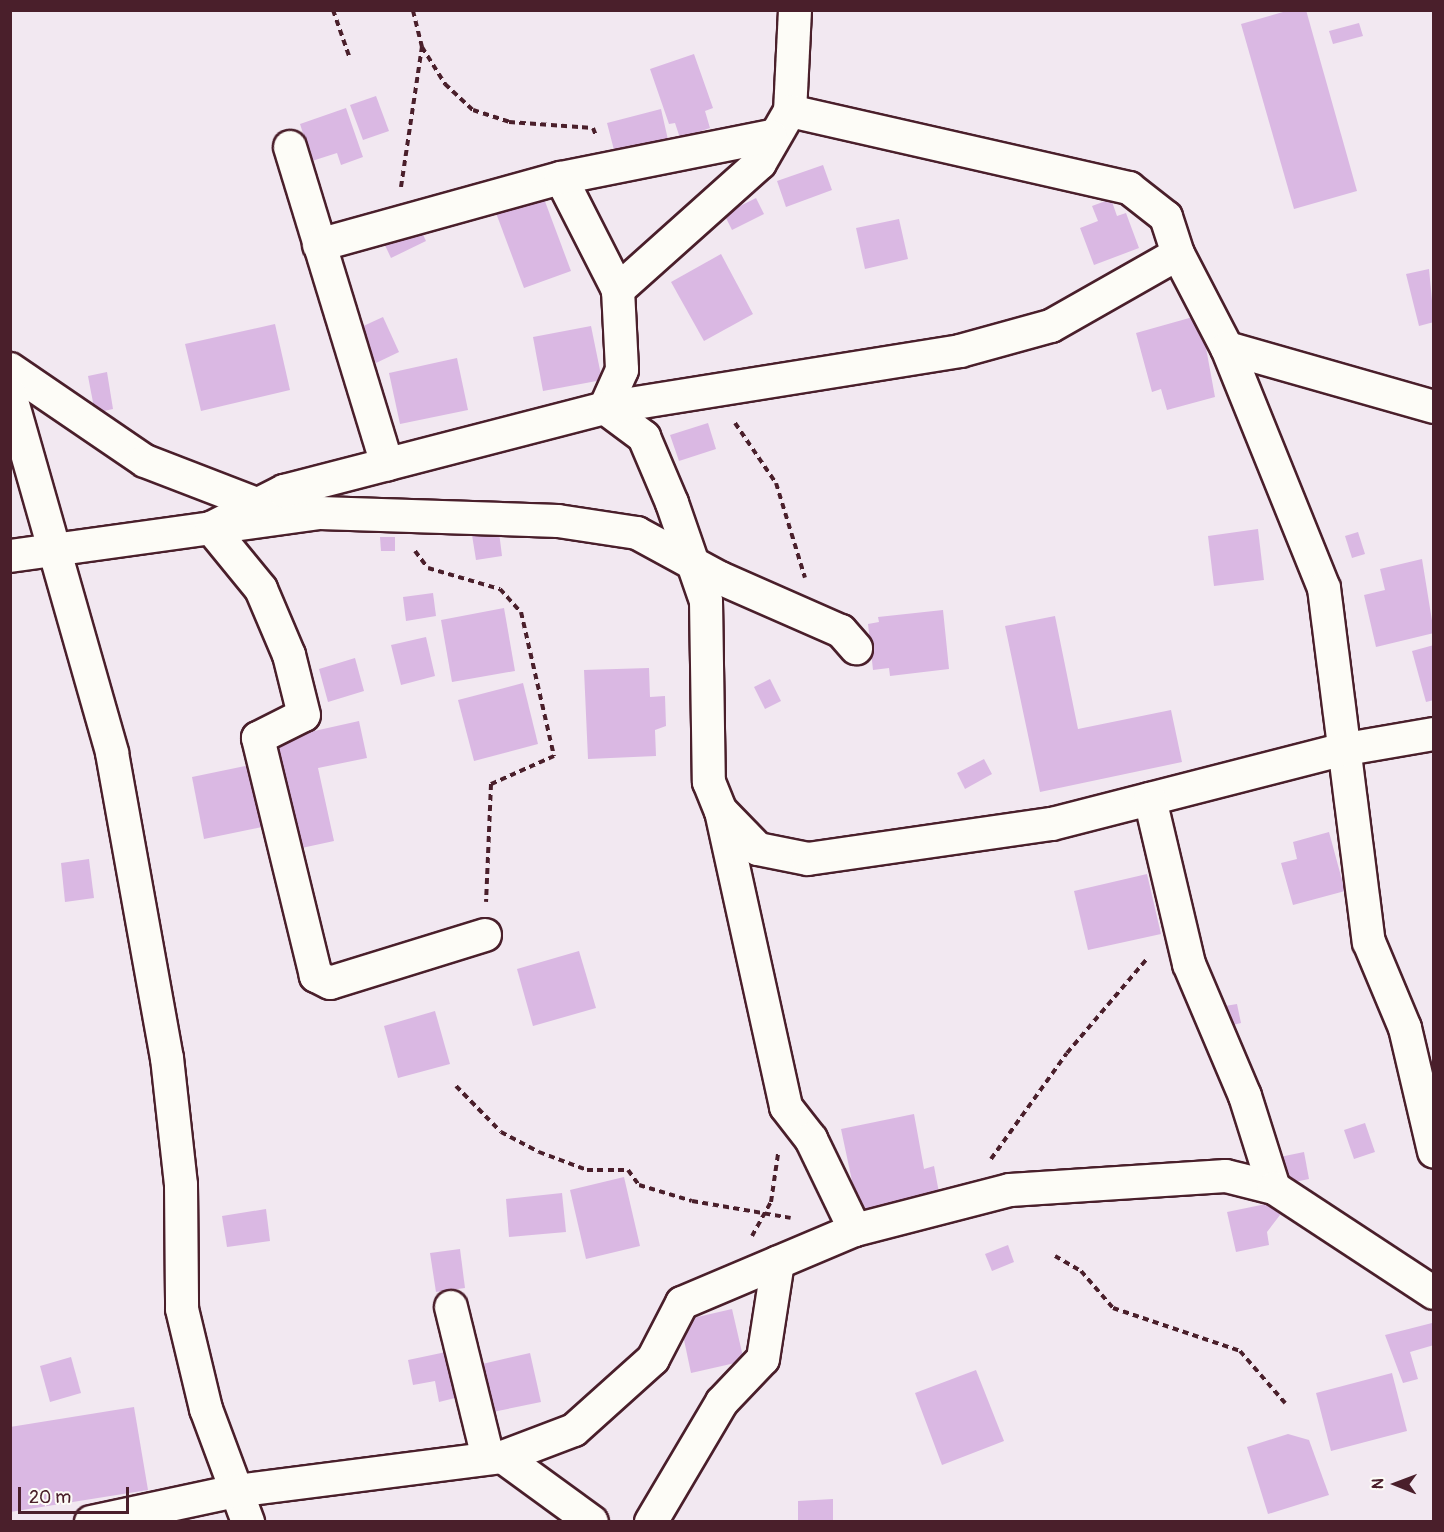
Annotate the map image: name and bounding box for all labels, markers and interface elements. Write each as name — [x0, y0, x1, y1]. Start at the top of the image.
north arrow — [1366, 1454, 1426, 1514]
scale bar — [21, 1475, 132, 1513]
text: N — [1368, 1478, 1388, 1489]
text: 20 m — [29, 1486, 71, 1509]

